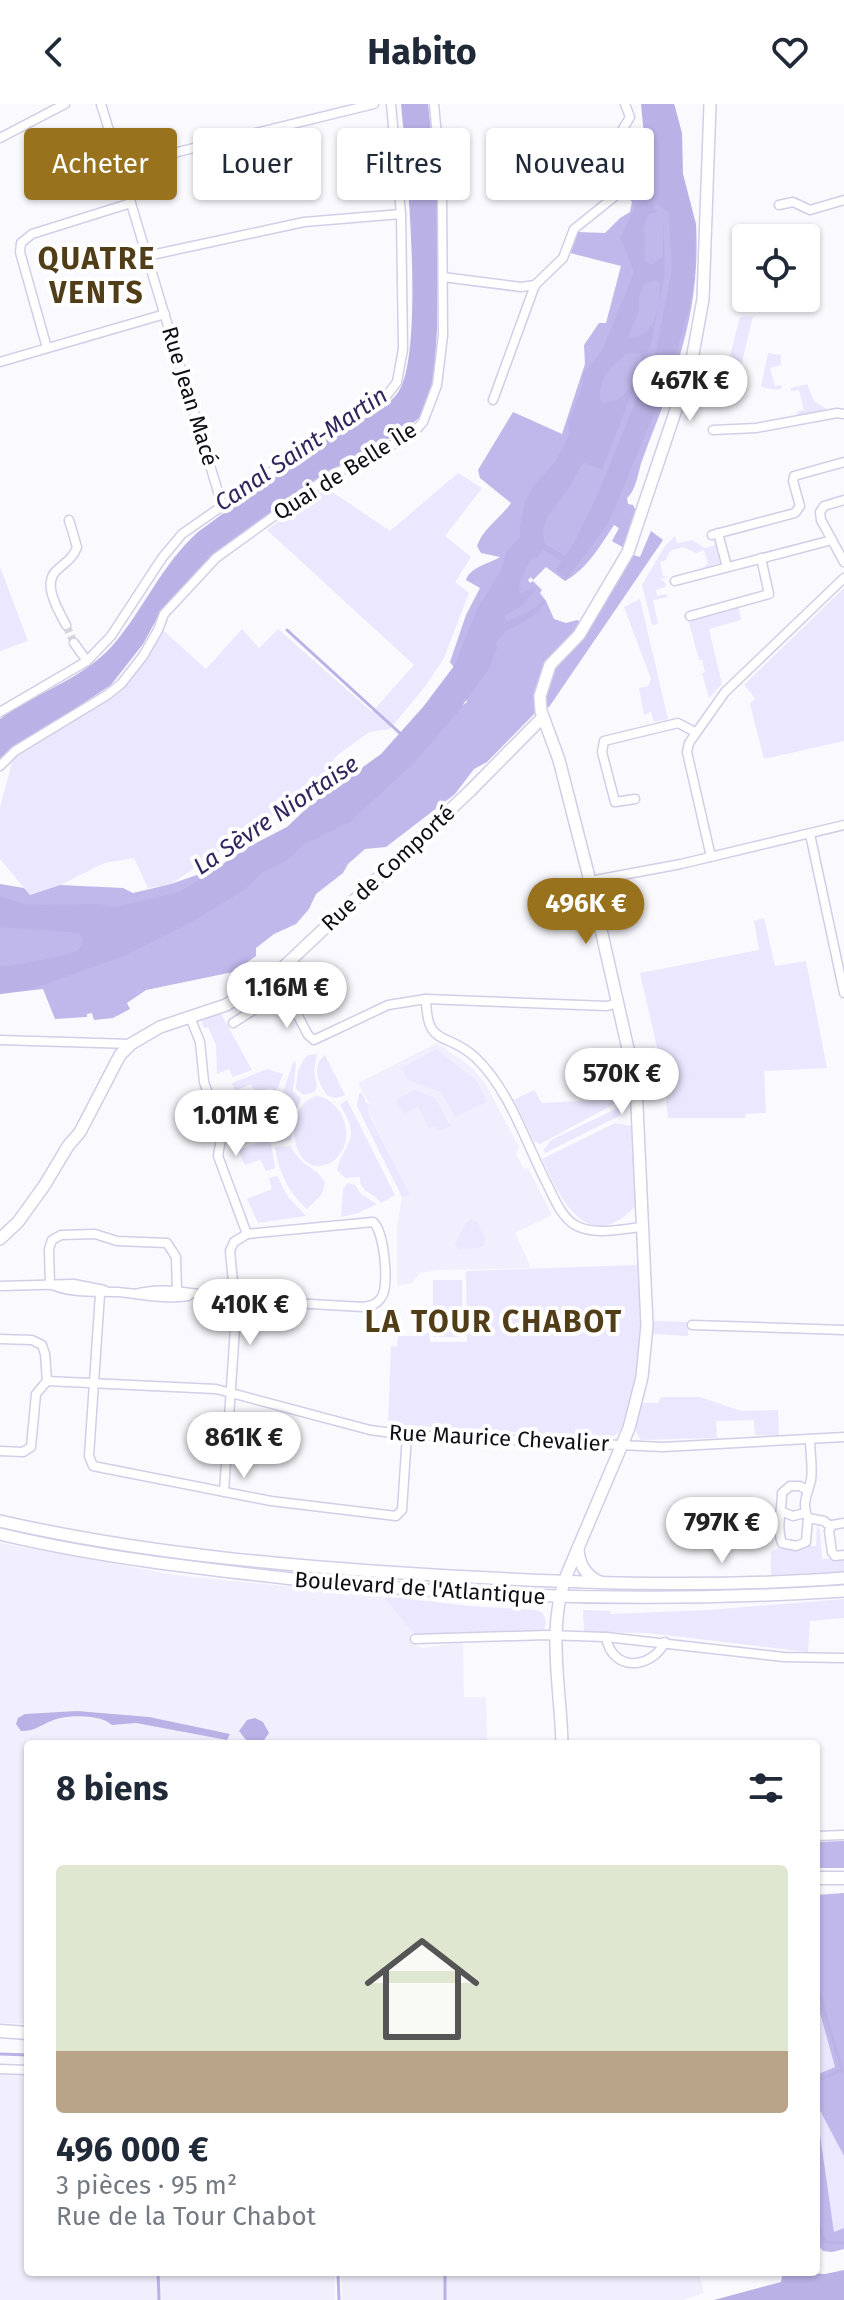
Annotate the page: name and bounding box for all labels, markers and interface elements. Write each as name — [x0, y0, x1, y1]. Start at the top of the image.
icon: back — [32, 30, 76, 74]
text: Habito — [367, 30, 477, 74]
icon: heart — [768, 30, 812, 74]
chip: Acheter — [24, 128, 177, 200]
chip: Louer — [193, 128, 321, 200]
chip: Filtres — [337, 128, 470, 200]
chip: Nouveau — [486, 128, 654, 200]
map controls — [732, 224, 820, 312]
button: locate — [732, 224, 820, 312]
district label: QUATRE VENTS — [38, 241, 156, 311]
street label: Rue Jean Macé — [156, 323, 224, 469]
pin: 467K € — [625, 355, 755, 423]
text: 467K € — [651, 365, 729, 396]
water label: Canal Saint-Martin — [209, 381, 393, 517]
street label: Quai de Belle Île — [268, 416, 422, 526]
water label: La Sèvre Niortaise — [188, 749, 364, 881]
street label: Rue de Comporté — [316, 799, 460, 937]
pin: 496K € — [521, 878, 651, 946]
text: 496K € — [545, 888, 627, 919]
pin: 1.16M € — [213, 962, 361, 1030]
text: 1.16M € — [245, 972, 329, 1003]
pin: 570K € — [557, 1048, 687, 1116]
text: 570K € — [583, 1058, 661, 1089]
pin: 1.01M € — [162, 1090, 310, 1158]
text: 1.01M € — [193, 1100, 279, 1131]
pin: 410K € — [185, 1279, 315, 1347]
text: 410K € — [211, 1289, 289, 1320]
district label: LA TOUR CHABOT — [365, 1304, 623, 1340]
pin: 861K € — [179, 1412, 309, 1480]
street label: Rue Maurice Chevalier — [388, 1419, 610, 1457]
text: 861K € — [205, 1422, 283, 1453]
pin: 797K € — [657, 1497, 787, 1565]
text: 797K € — [684, 1507, 760, 1538]
street label: Boulevard de l'Atlantique — [294, 1566, 546, 1610]
icon: filters — [744, 1766, 788, 1810]
text: 8 biens — [56, 1768, 169, 1809]
icon: home — [350, 1917, 494, 2061]
text: 496 000 € — [56, 2129, 209, 2170]
text: 3 pièces · 95 m² — [56, 2170, 237, 2201]
text: Rue de la Tour Chabot — [56, 2201, 316, 2232]

